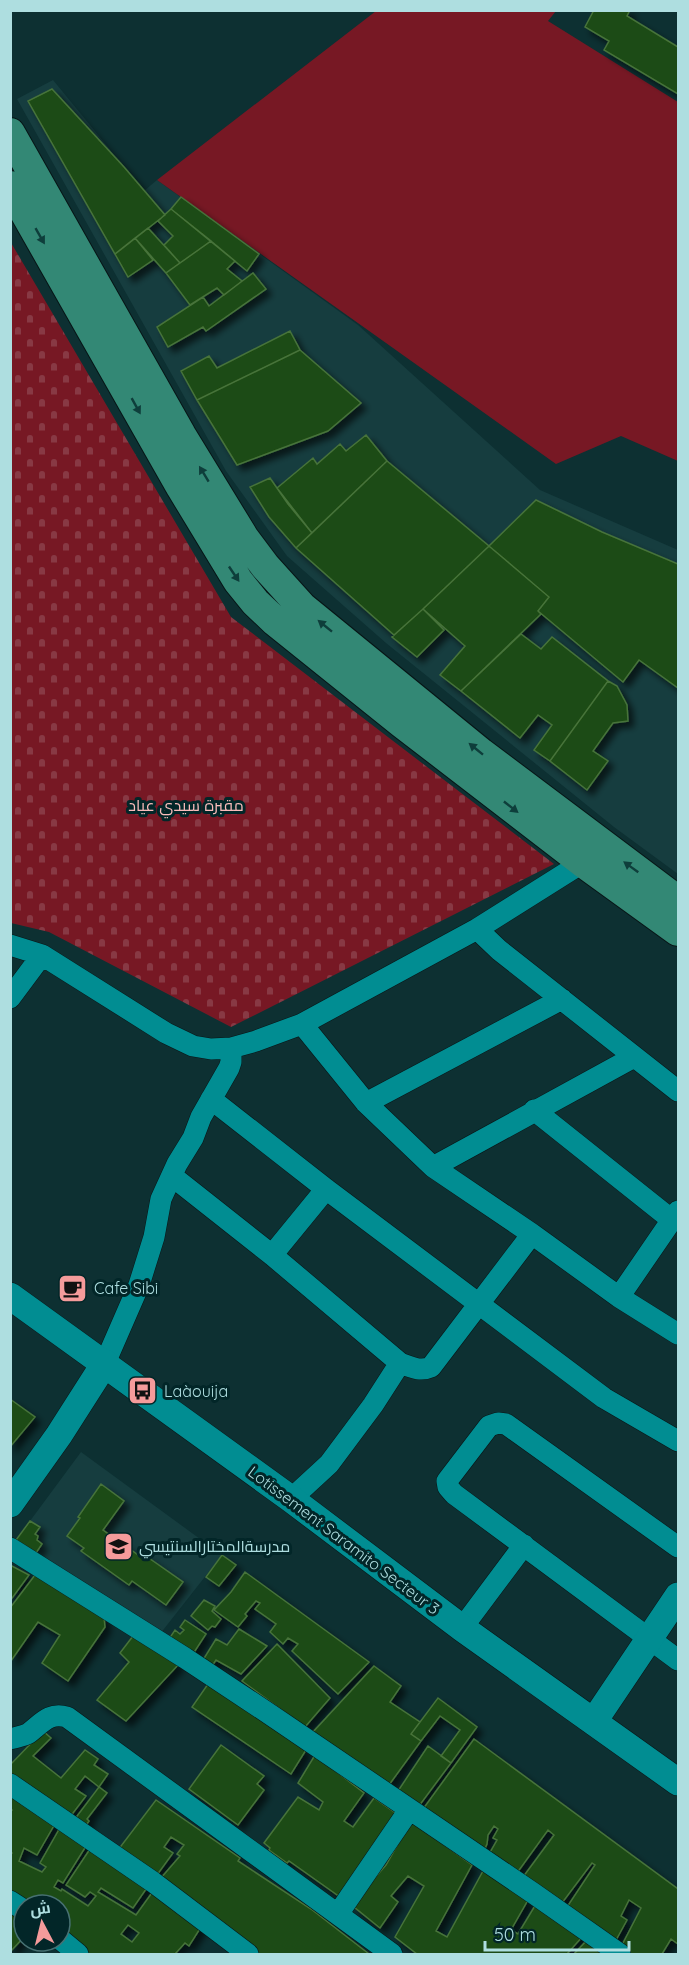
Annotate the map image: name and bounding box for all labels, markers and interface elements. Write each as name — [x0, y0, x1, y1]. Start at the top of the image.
one-way arrow — [35, 228, 45, 245]
one-way arrow — [131, 398, 141, 415]
one-way arrow — [199, 466, 210, 482]
one-way arrow — [229, 566, 240, 582]
one-way arrow — [318, 620, 333, 633]
one-way arrow — [469, 743, 484, 756]
park label: مقبرة سيدي عياد — [128, 795, 244, 819]
one-way arrow — [504, 801, 519, 813]
one-way arrow — [624, 861, 640, 873]
cafe icon: Cafe Sibi — [57, 1272, 89, 1304]
place label: Cafe Sibi — [94, 1278, 158, 1298]
bus stop icon: Laàouija — [127, 1375, 159, 1407]
place label: Laàouija — [164, 1381, 228, 1401]
street label: Lotissement Saramito Secteur 3 — [244, 1462, 444, 1618]
school or university icon: مدرسةالمختارالسنتيسي — [102, 1530, 134, 1562]
place label: مدرسةالمختارالسنتيسي — [139, 1536, 290, 1559]
north arrow — [12, 1893, 72, 1953]
text: ش — [29, 1897, 52, 1919]
scale bar — [485, 1914, 629, 1952]
text: 50 m — [494, 1923, 536, 1946]

